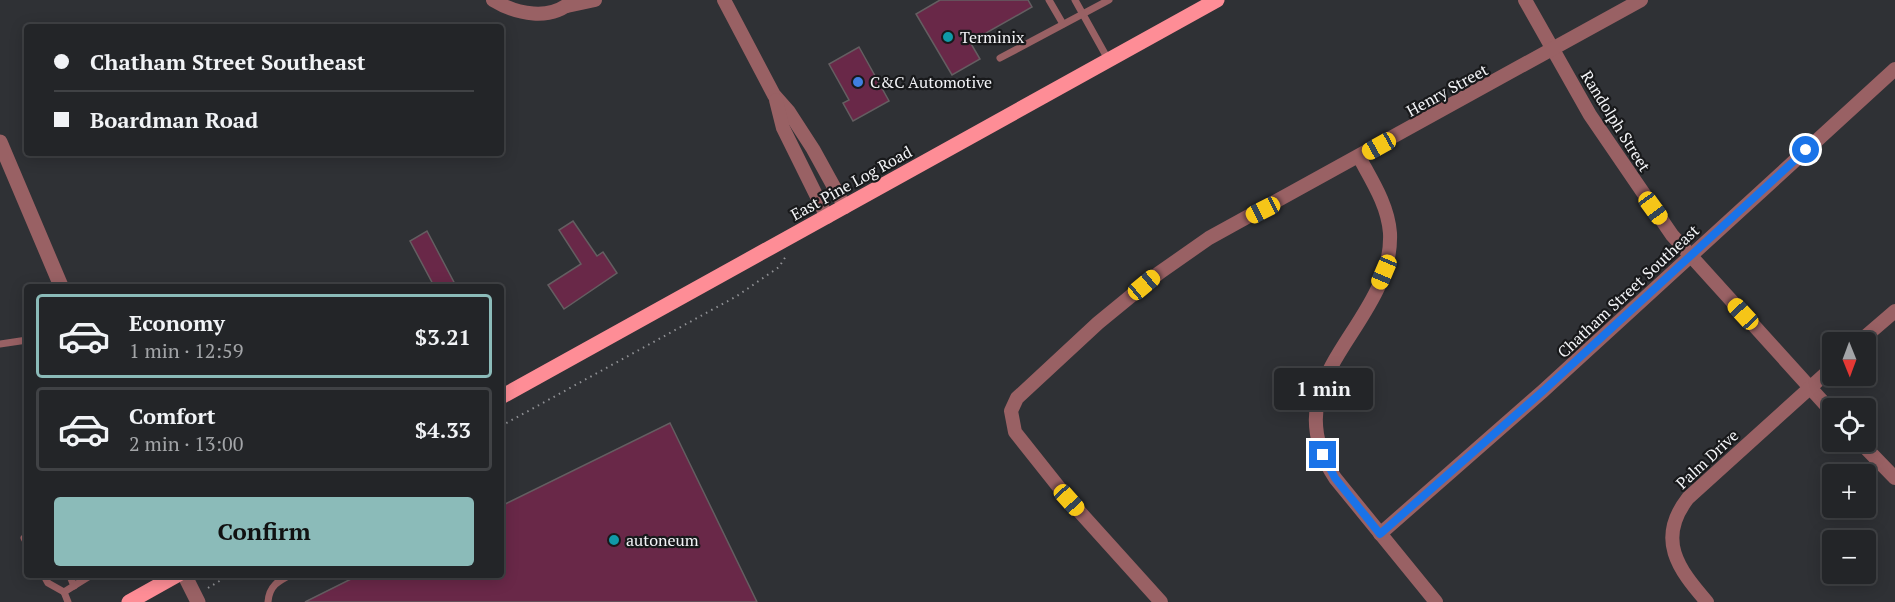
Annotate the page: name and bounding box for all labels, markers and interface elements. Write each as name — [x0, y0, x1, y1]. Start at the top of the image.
place label: Terminix — [960, 26, 1025, 48]
marker: Terminix — [941, 30, 955, 44]
text: Chatham Street Southeast — [90, 47, 366, 76]
street label: Henry Street — [1402, 58, 1492, 122]
street label: Randolph Street — [1576, 66, 1656, 176]
place label: C&C Automotive — [870, 71, 992, 93]
marker: C&C Automotive — [851, 75, 865, 89]
text: Boardman Road — [90, 105, 258, 134]
car — [1359, 129, 1399, 163]
route start — [1792, 136, 1819, 163]
street label: East Pine Log Road — [786, 140, 916, 225]
car — [1635, 188, 1671, 228]
car — [1243, 194, 1283, 226]
street label: Chatham Street Southeast — [1552, 219, 1704, 363]
car — [1369, 252, 1399, 292]
car — [1124, 267, 1164, 303]
car — [1724, 295, 1762, 333]
text: Economy — [129, 308, 225, 337]
icon: car — [57, 309, 111, 363]
text: $3.21 — [415, 322, 471, 351]
north arrow — [1822, 332, 1876, 386]
map controls — [1822, 332, 1876, 584]
text: 1 min · 12:59 — [129, 337, 243, 364]
callout: 1 min — [1274, 368, 1372, 410]
text: 1 min — [1296, 375, 1351, 402]
button: locate — [1822, 398, 1876, 452]
text: Comfort — [129, 401, 215, 430]
icon: car — [57, 402, 111, 456]
text: $4.33 — [415, 415, 471, 444]
street label: Palm Drive — [1671, 424, 1743, 494]
text: 2 min · 13:00 — [129, 430, 243, 457]
route end — [1309, 441, 1336, 468]
button: + — [1822, 464, 1876, 518]
car — [1050, 481, 1088, 519]
button: Confirm — [54, 497, 474, 566]
place label: autoneum — [626, 529, 699, 551]
button: − — [1822, 530, 1876, 584]
marker: autoneum — [607, 533, 621, 547]

